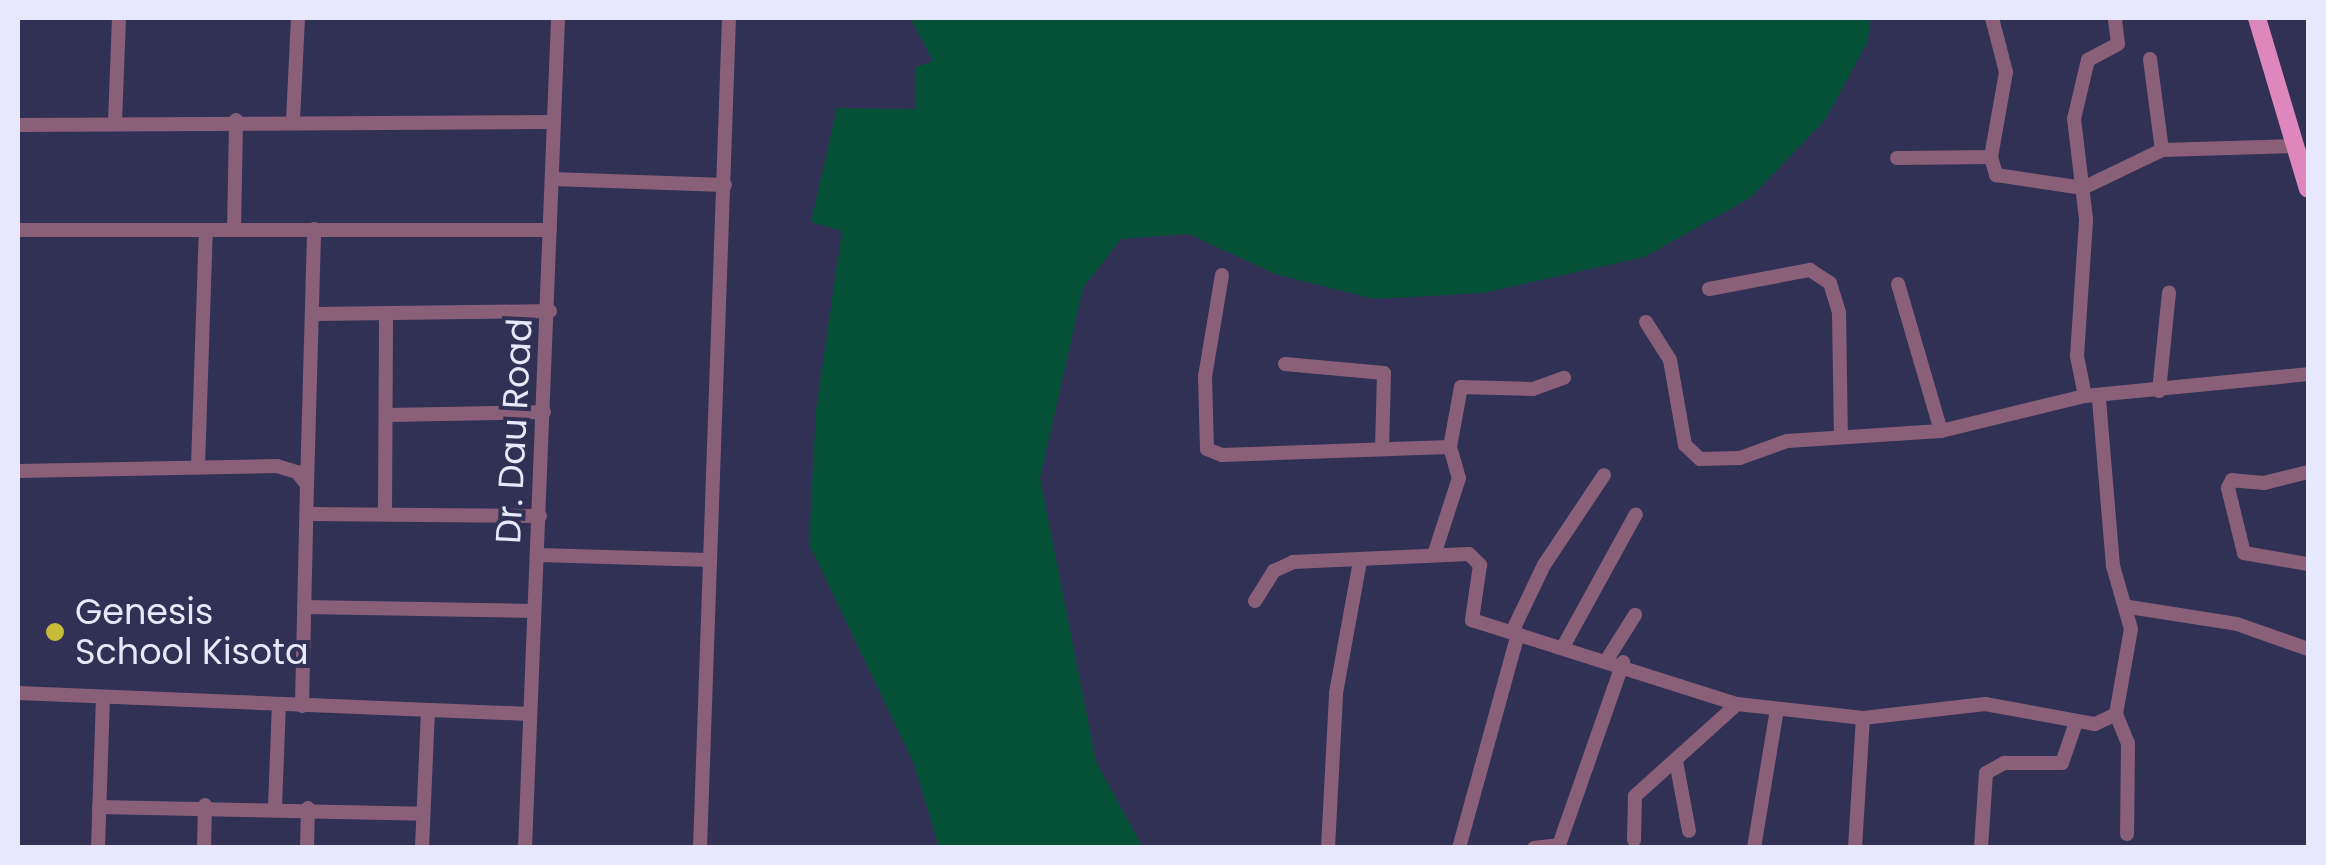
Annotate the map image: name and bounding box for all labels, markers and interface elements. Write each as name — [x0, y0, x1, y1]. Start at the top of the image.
street label: Dr. Dau Road — [487, 317, 541, 545]
place label: Genesis School Kisota — [75, 591, 309, 673]
marker: Genesis School Kisota — [44, 621, 66, 643]

